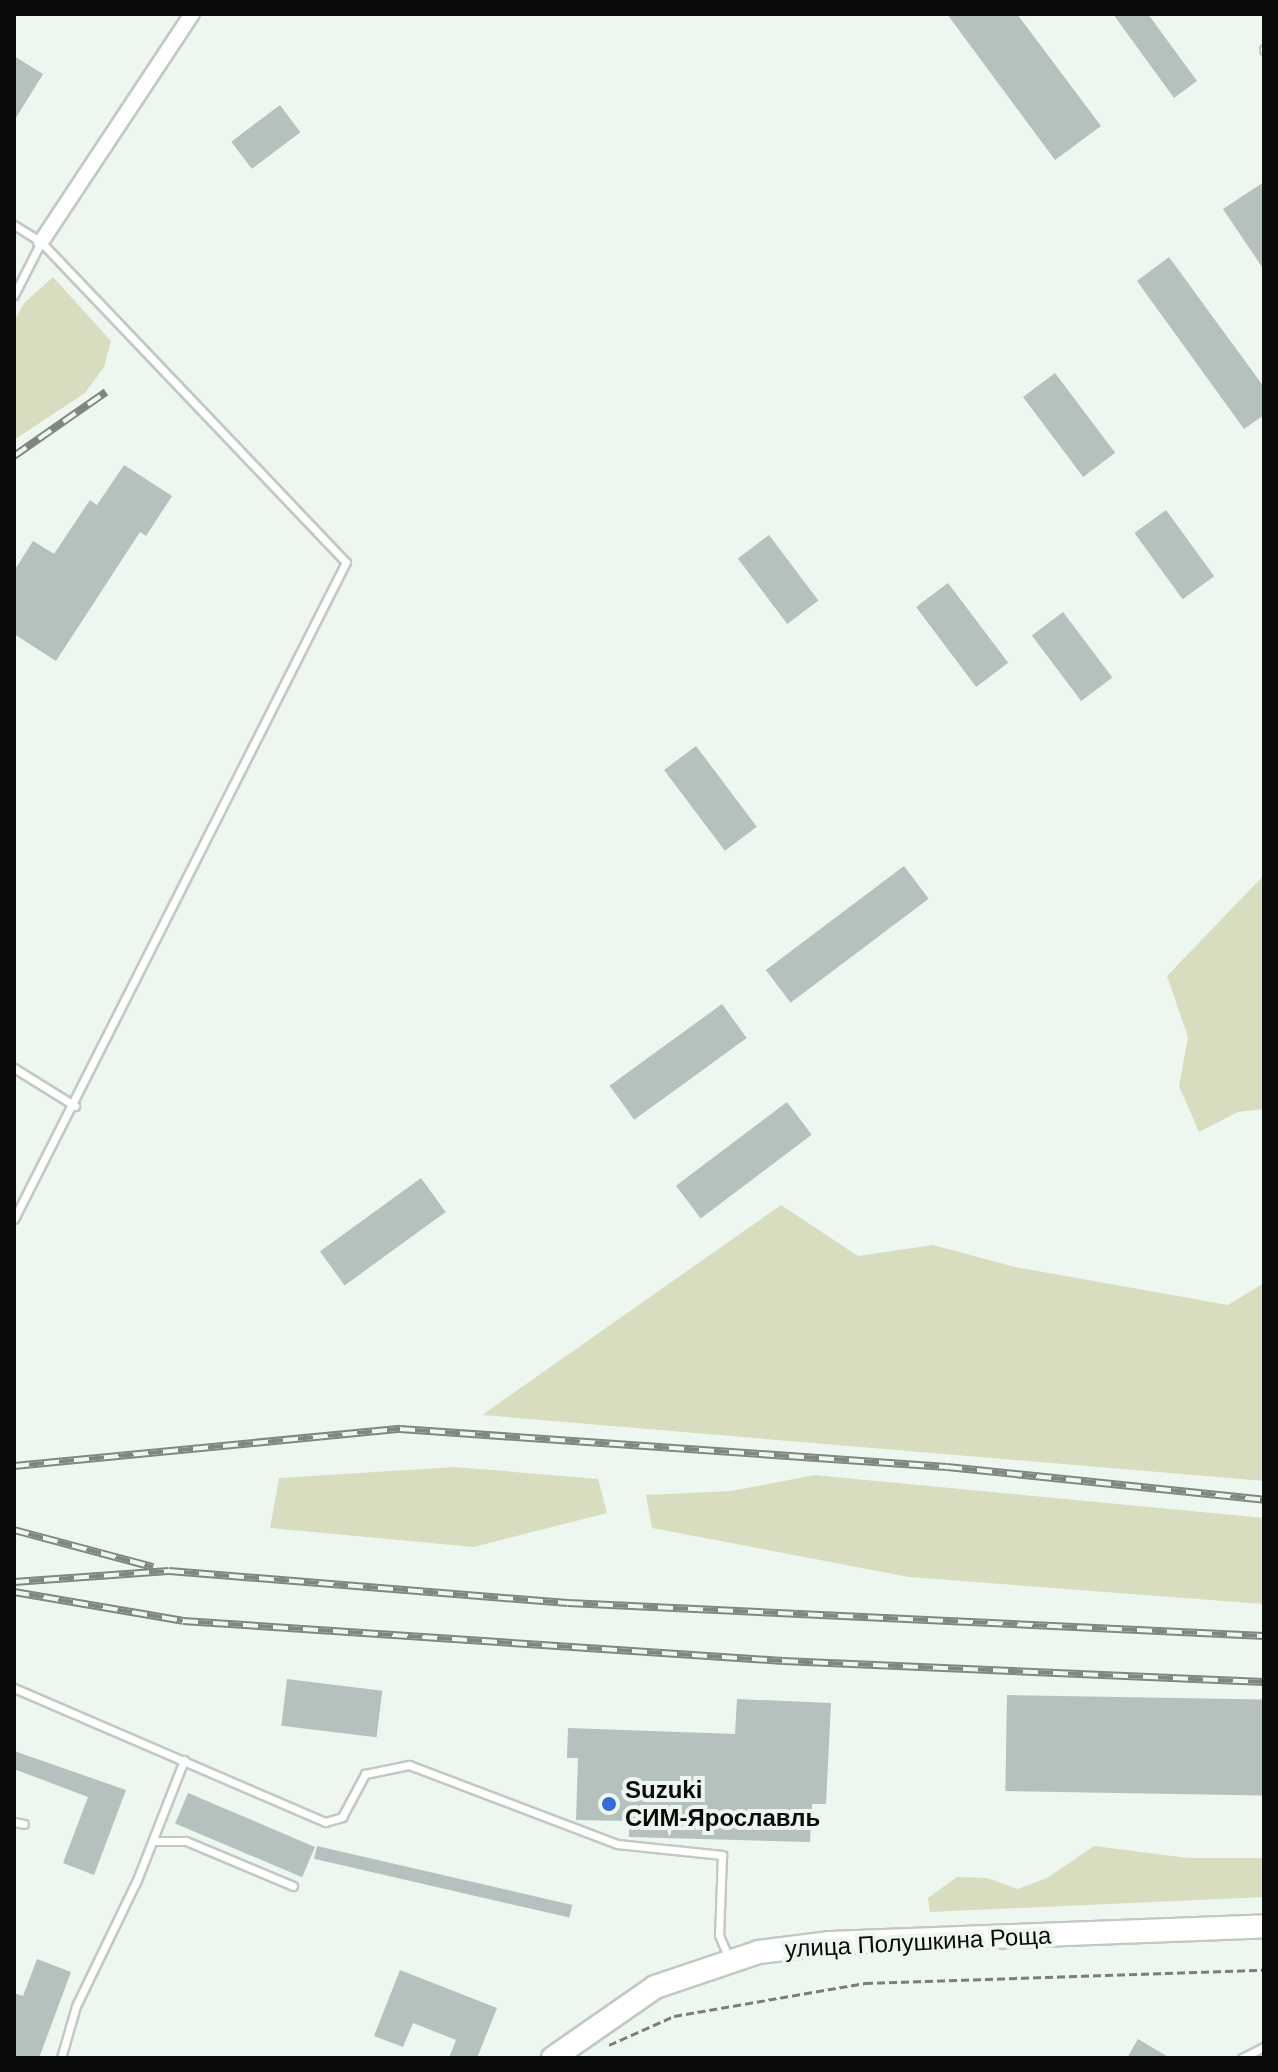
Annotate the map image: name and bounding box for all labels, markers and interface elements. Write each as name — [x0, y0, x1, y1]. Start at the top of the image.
place label: Suzuki СИМ-Ярославль — [625, 1776, 820, 1832]
marker: Suzuki СИМ-Ярославль — [600, 1795, 618, 1813]
street label: улица Полушкина Роща — [784, 1921, 1052, 1963]

